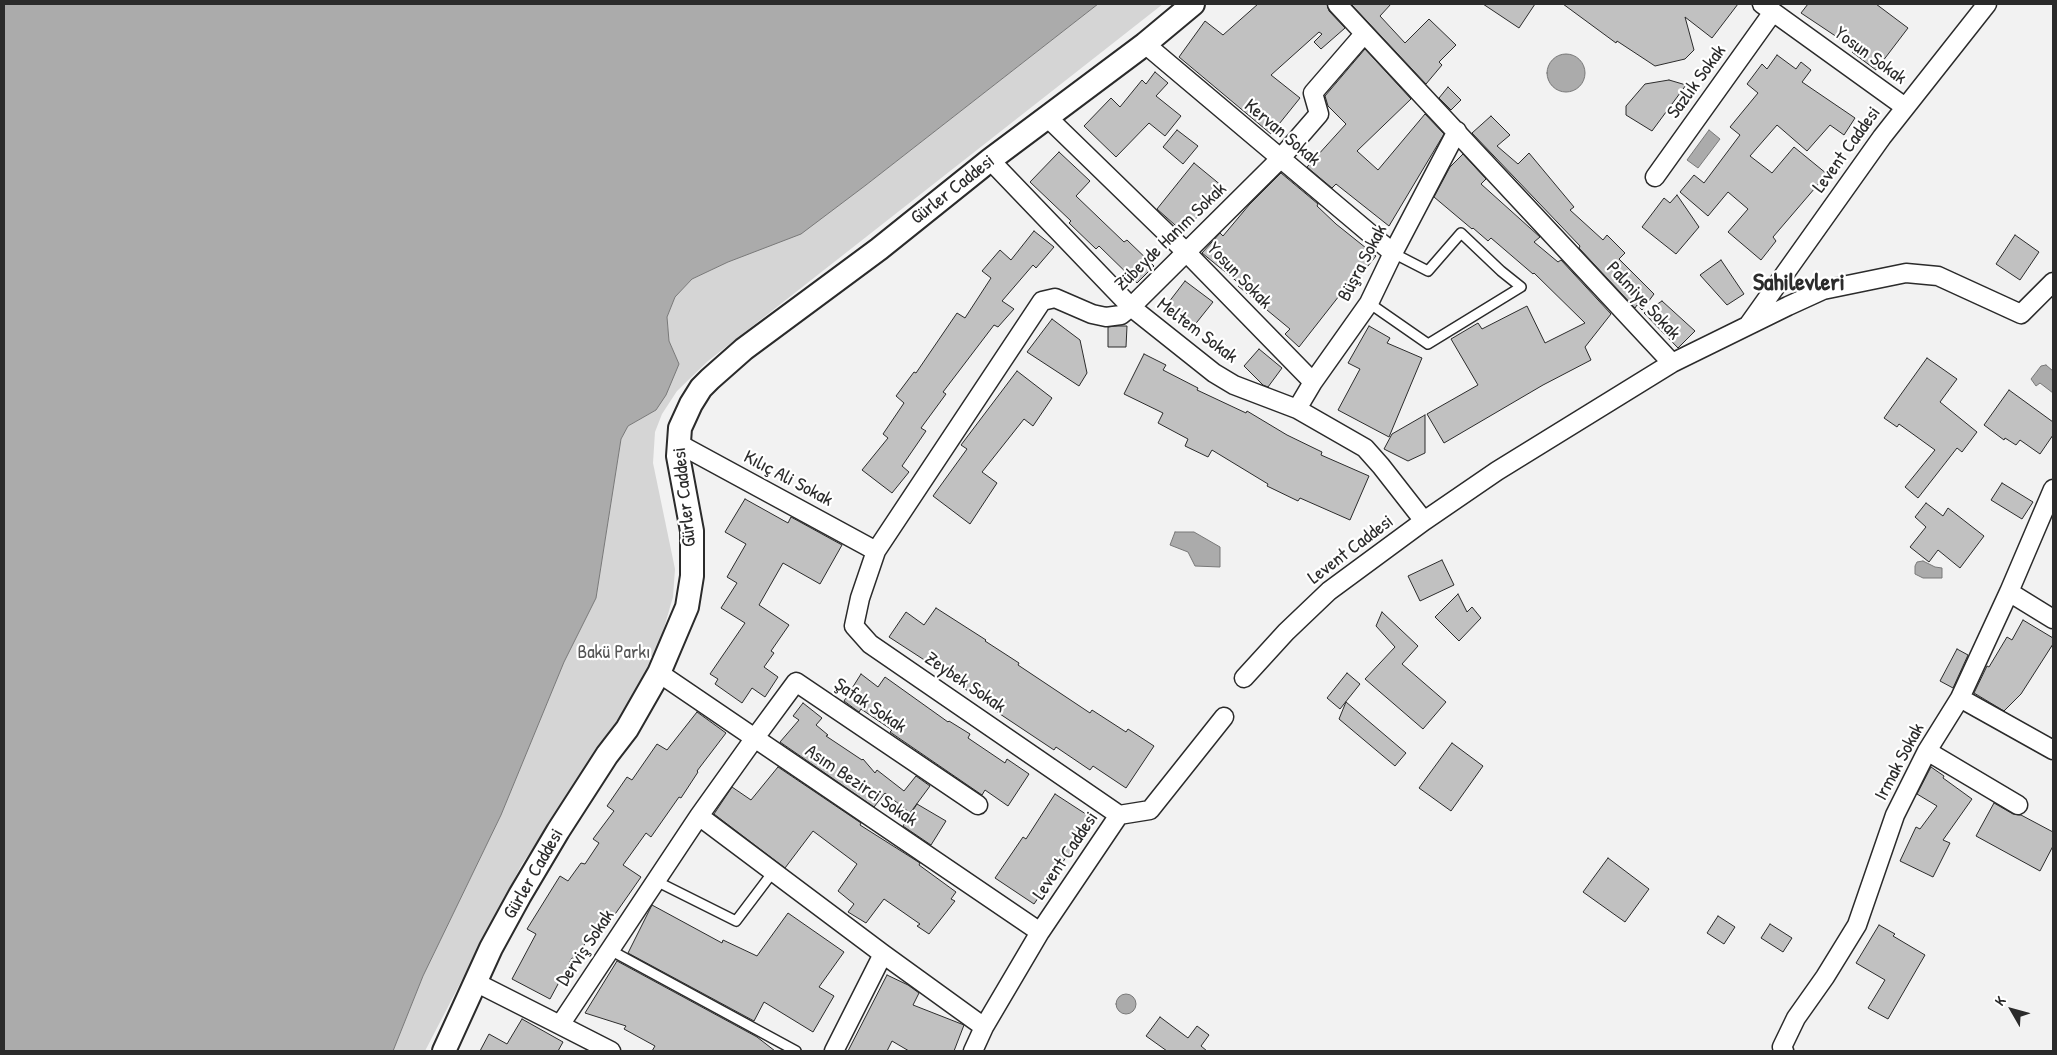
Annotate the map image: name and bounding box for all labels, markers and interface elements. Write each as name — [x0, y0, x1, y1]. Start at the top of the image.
street label: Yosun Sokak — [1830, 22, 1910, 90]
street label: Sazlık Sokak — [1663, 41, 1731, 123]
street label: Kervan Sokak — [1239, 95, 1325, 171]
street label: Levent Caddesi — [1808, 102, 1886, 198]
street label: Gürler Caddesi — [907, 150, 999, 230]
street label: Zübeyde Hanım Sokak — [1111, 178, 1231, 296]
street label: Büşra Sokak — [1333, 221, 1393, 305]
street label: Yosun Sokak — [1202, 238, 1276, 314]
street label: Palmiye Sokak — [1601, 257, 1685, 345]
district label: Sahilevleri — [1753, 270, 1845, 298]
street label: Meltem Sokak — [1152, 293, 1242, 369]
street label: Gürler Caddesi — [668, 446, 702, 548]
street label: Kılıç Ali Sokak — [739, 446, 837, 512]
street label: Levent Caddesi — [1304, 510, 1398, 590]
park label: Bakü Parkı — [578, 642, 650, 664]
street label: Zeybek Sokak — [920, 648, 1010, 718]
street label: Şafak Sokak — [830, 674, 910, 738]
street label: Irmak Sokak — [1870, 720, 1930, 804]
street label: Asım Bezirci Sokak — [800, 740, 922, 832]
street label: Levent Caddesi — [1028, 808, 1104, 904]
street label: Gürler Caddesi — [499, 825, 569, 923]
street label: Derviş Sokak — [552, 906, 620, 990]
north arrow — [1987, 985, 2037, 1035]
text: K — [1990, 992, 2010, 1009]

